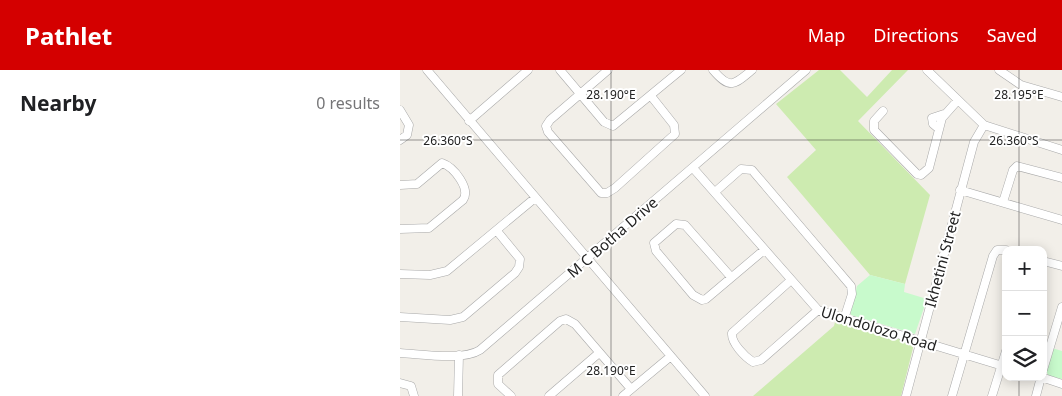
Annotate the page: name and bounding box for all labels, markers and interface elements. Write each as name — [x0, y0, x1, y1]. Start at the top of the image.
text: Pathlet — [25, 19, 112, 52]
text: Map — [808, 23, 845, 47]
text: Directions — [873, 23, 959, 47]
text: Saved — [987, 23, 1037, 47]
text: 28.190°E — [586, 86, 636, 103]
text: 28.195°E — [994, 86, 1044, 103]
text: Nearby — [20, 89, 96, 117]
text: 0 results — [316, 92, 380, 114]
text: 26.360°S — [423, 132, 473, 149]
text: 26.360°S — [989, 132, 1039, 149]
street label: M C Botha Drive — [562, 192, 662, 282]
street label: Ikhetini Street — [920, 208, 965, 309]
map controls — [1002, 246, 1047, 381]
button: + — [1002, 246, 1047, 291]
button: − — [1002, 291, 1047, 336]
street label: Ulondolozo Road — [819, 301, 939, 355]
button: layers — [1002, 336, 1047, 381]
text: 28.190°E — [586, 362, 636, 379]

